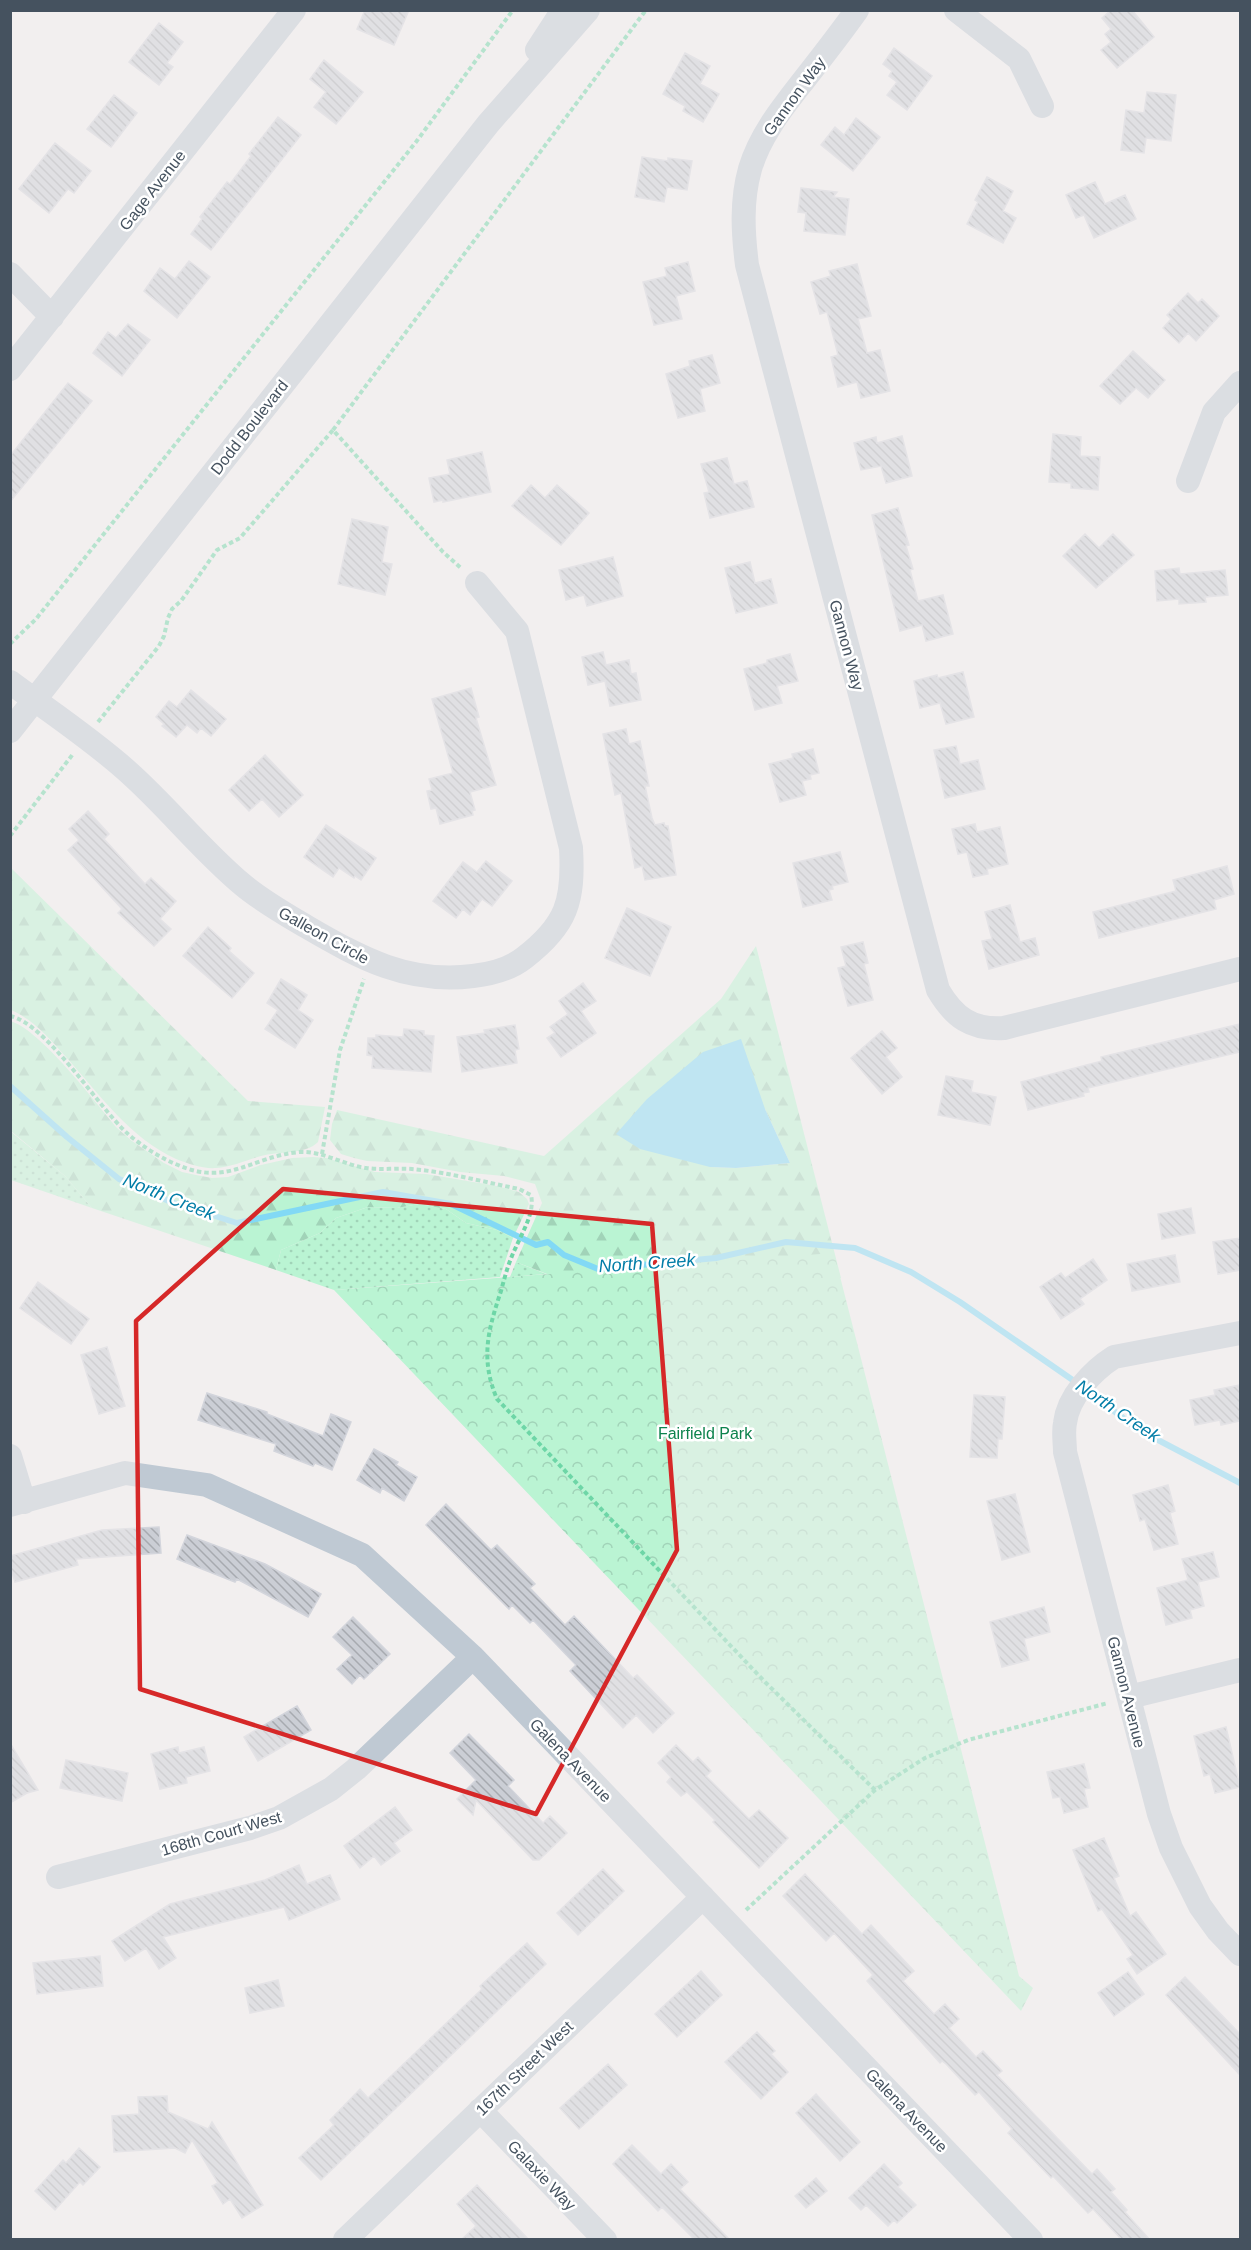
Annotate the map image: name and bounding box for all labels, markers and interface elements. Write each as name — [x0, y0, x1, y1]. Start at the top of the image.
street label: Gannon Way — [760, 54, 829, 139]
street label: Gage Avenue — [116, 147, 189, 234]
street label: Dodd Boulevard — [207, 377, 291, 478]
street label: Gannon Way — [826, 598, 867, 692]
street label: Galleon Circle — [276, 904, 372, 967]
water label: North Creek — [120, 1170, 219, 1225]
water label: North Creek — [598, 1250, 697, 1276]
water label: North Creek — [1072, 1376, 1165, 1447]
park label: Fairfield Park — [658, 1425, 753, 1442]
street label: Gannon Avenue — [1104, 1635, 1149, 1750]
street label: Galena Avenue — [527, 1715, 615, 1806]
street label: 168th Court West — [159, 1808, 284, 1859]
street label: 167th Street West — [472, 2017, 577, 2119]
street label: Galena Avenue — [863, 2065, 951, 2156]
street label: Galaxie Way — [504, 2137, 579, 2214]

